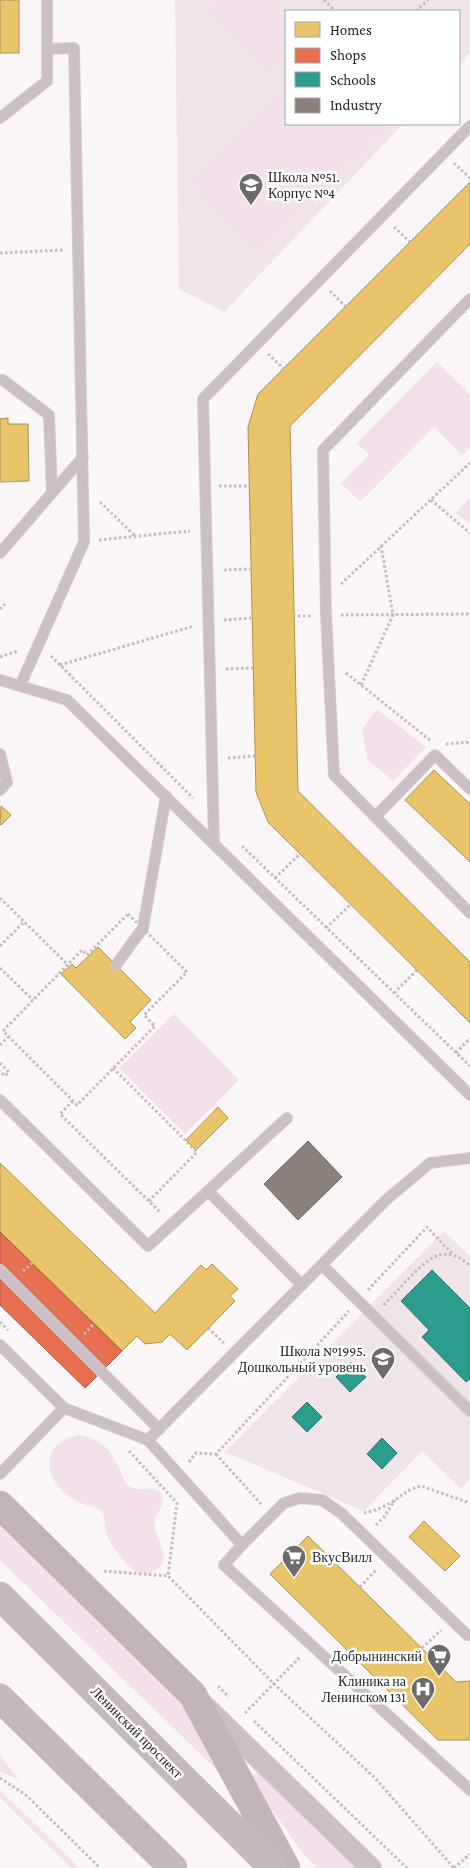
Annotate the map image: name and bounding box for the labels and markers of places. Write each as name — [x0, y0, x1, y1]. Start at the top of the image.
place label: Школа №51. Корпус №4 — [268, 169, 340, 201]
school or university icon: Школа №51. Корпус №4 — [238, 172, 264, 206]
place label: Школа №1995. Дошкольный уровень — [238, 1343, 366, 1375]
school or university icon: Школа №1995. Дошкольный уровень — [370, 1346, 396, 1380]
supermarket icon: ВкусВилл — [281, 1544, 307, 1578]
place label: ВкусВилл — [312, 1549, 372, 1565]
supermarket icon: Добрынинский — [426, 1643, 452, 1677]
place label: Добрынинский — [331, 1648, 423, 1664]
place label: Клиника на Ленинском 131 — [321, 1673, 407, 1705]
hospital icon: Клиника на Ленинском 131 — [410, 1676, 436, 1710]

